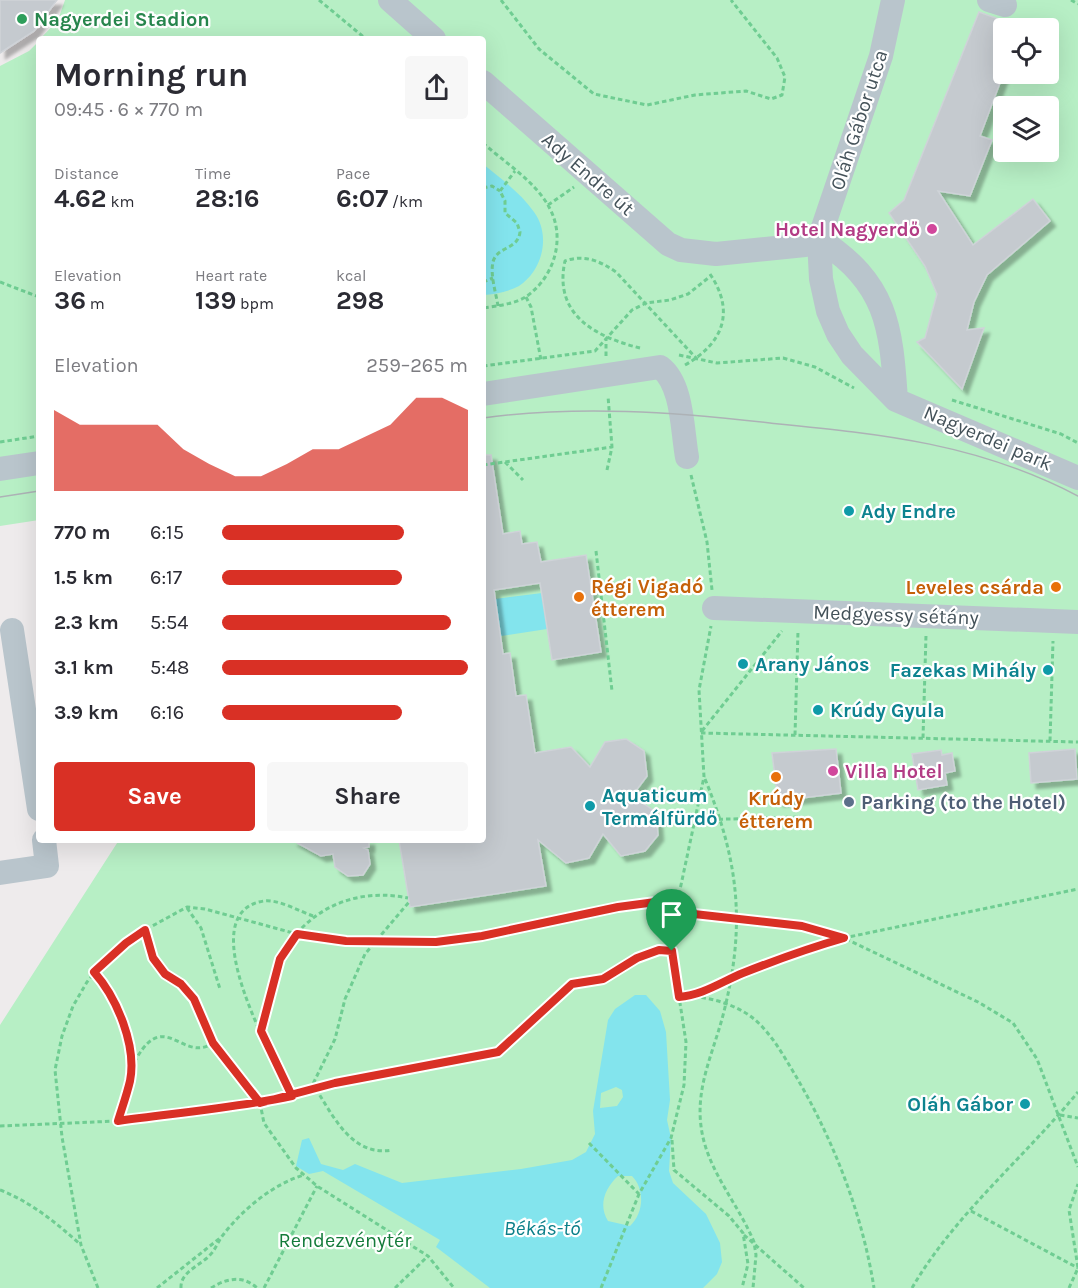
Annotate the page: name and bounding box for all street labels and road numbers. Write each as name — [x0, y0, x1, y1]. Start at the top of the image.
street label: Oláh Gábor utca — [826, 47, 892, 193]
street label: Ady Endre út — [537, 128, 639, 221]
street label: Nagyerdei park — [920, 401, 1056, 475]
street label: Medgyessy sétány — [813, 601, 979, 629]

